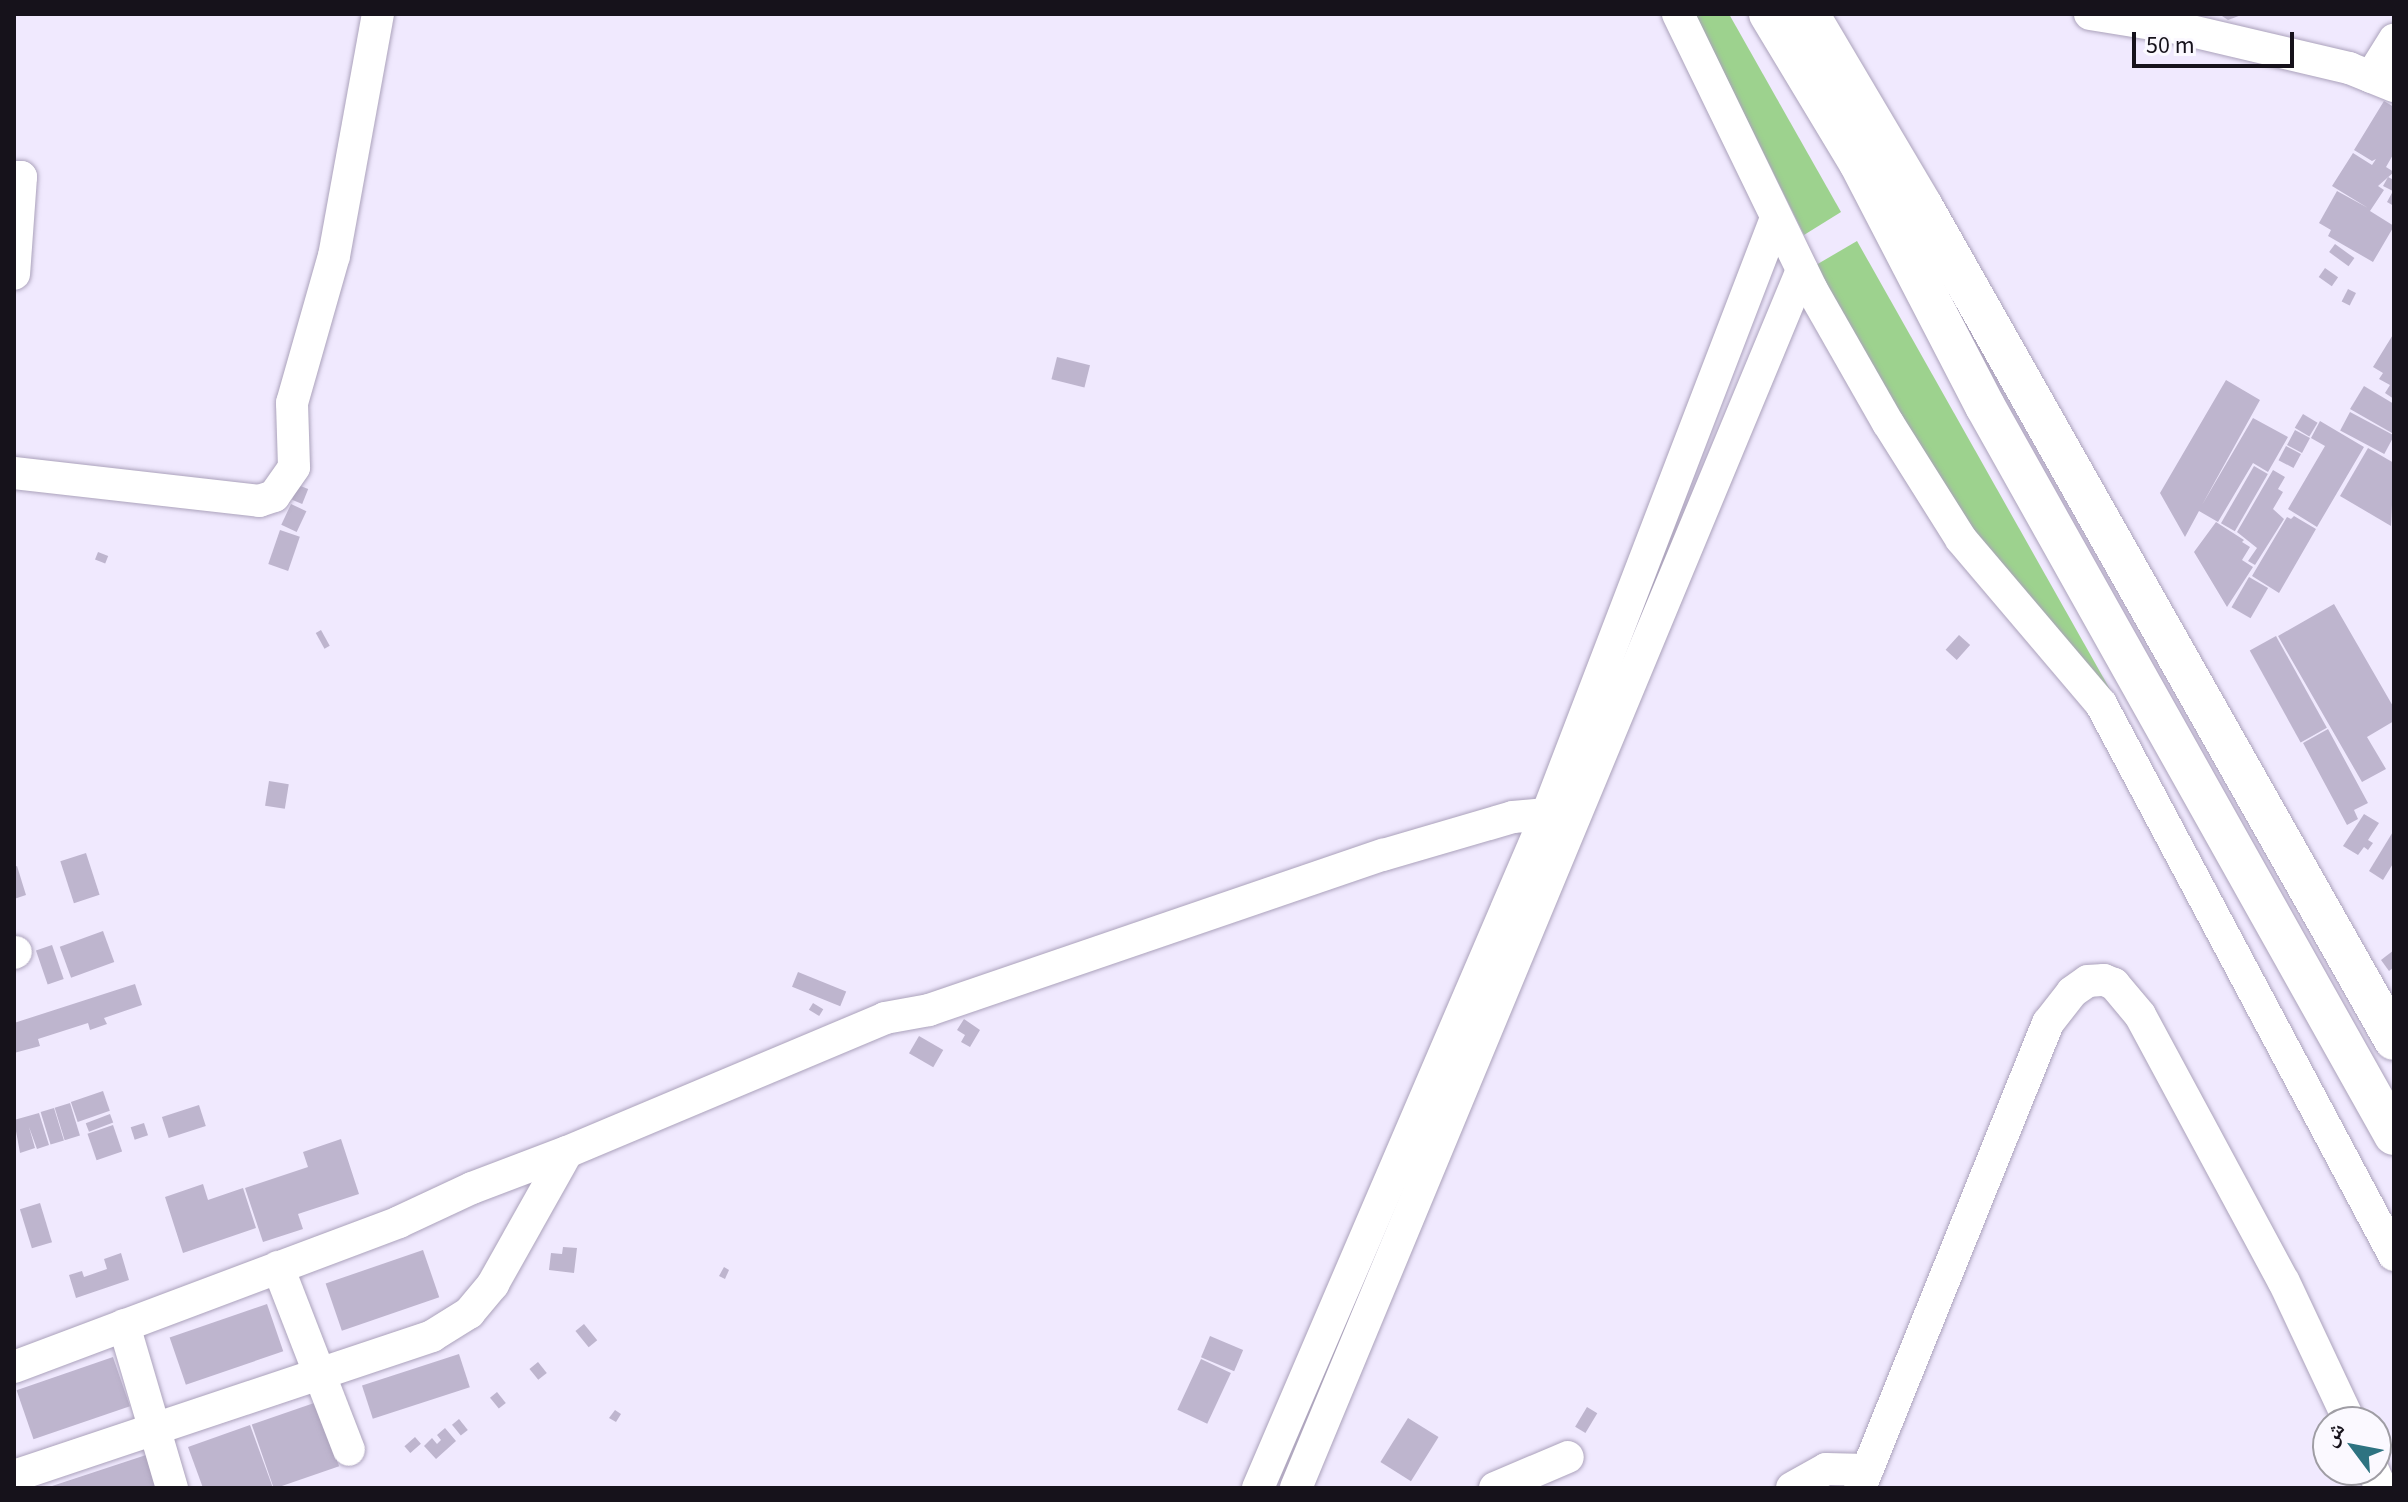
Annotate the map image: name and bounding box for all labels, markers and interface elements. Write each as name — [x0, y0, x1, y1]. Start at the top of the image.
scale bar — [2136, 16, 2298, 66]
text: 50 m — [2146, 28, 2195, 63]
north arrow — [2312, 1406, 2392, 1486]
text: ش — [2314, 1416, 2353, 1453]

